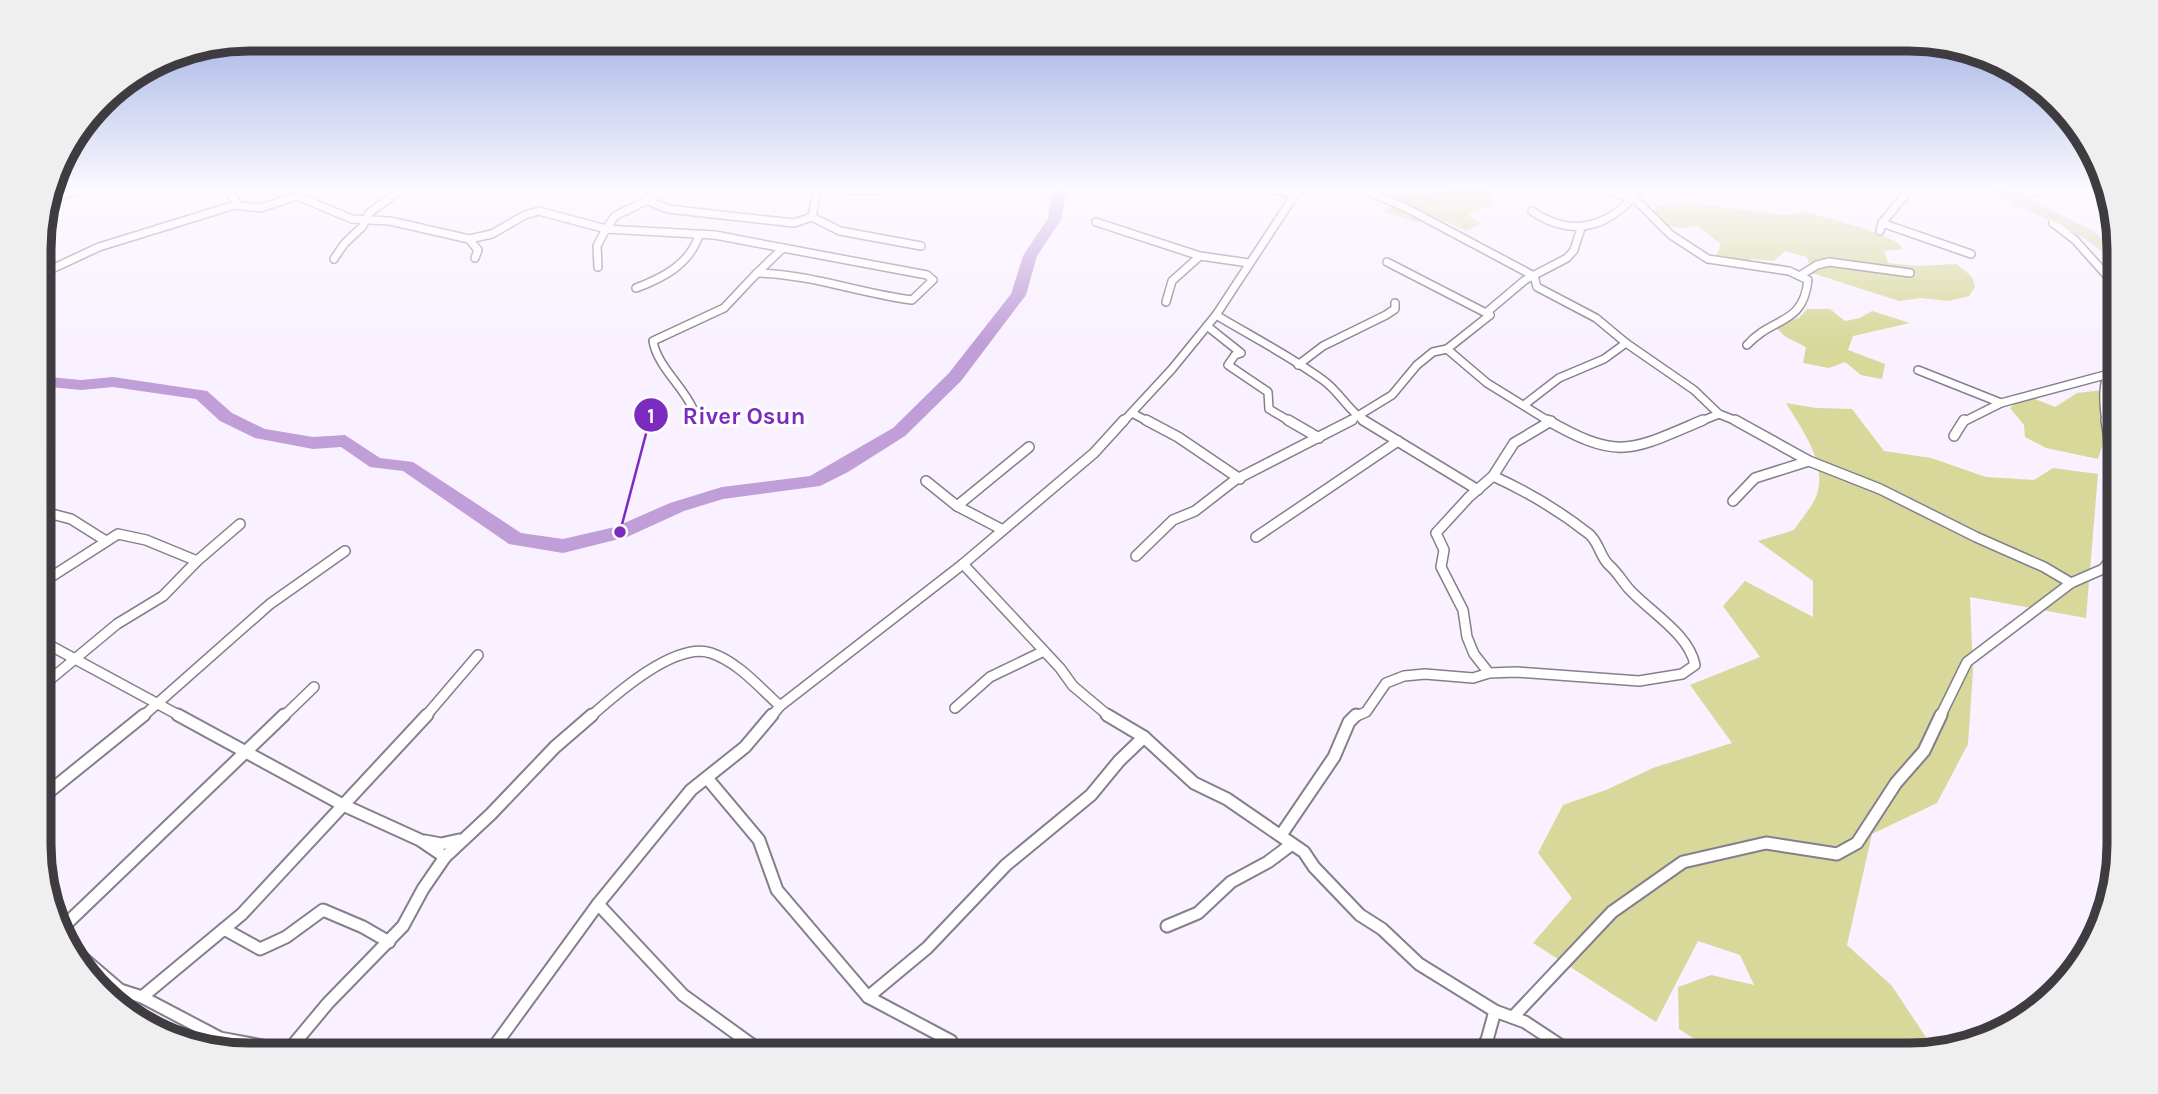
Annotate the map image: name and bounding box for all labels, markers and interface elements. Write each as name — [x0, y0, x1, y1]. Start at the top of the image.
callout: River Osun — [634, 393, 820, 438]
text: River Osun — [682, 402, 806, 430]
text: 1 — [647, 404, 655, 428]

